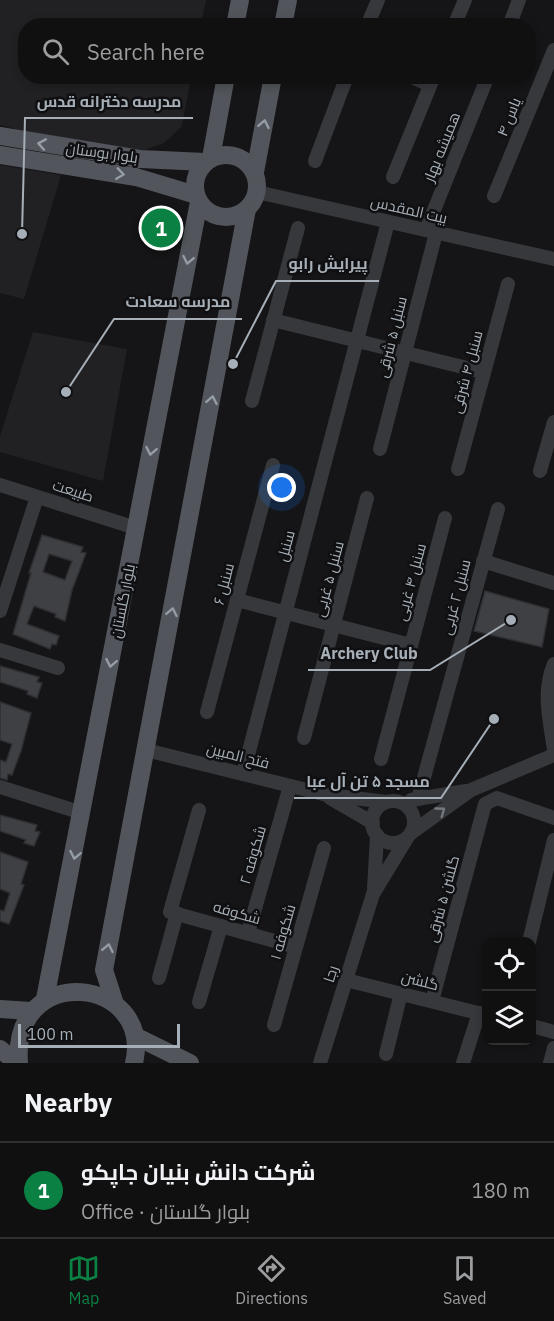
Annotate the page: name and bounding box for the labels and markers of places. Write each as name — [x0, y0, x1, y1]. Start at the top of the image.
callout: مدرسه دخترانه قدس — [25, 84, 193, 118]
pin: 1 — [142, 206, 180, 250]
callout: پیرایش رابو — [276, 247, 379, 281]
callout: مدرسه سعادت — [114, 285, 242, 319]
callout: Archery Club — [308, 636, 430, 670]
callout: مسجد ۵ تن آل عبا — [294, 764, 441, 798]

